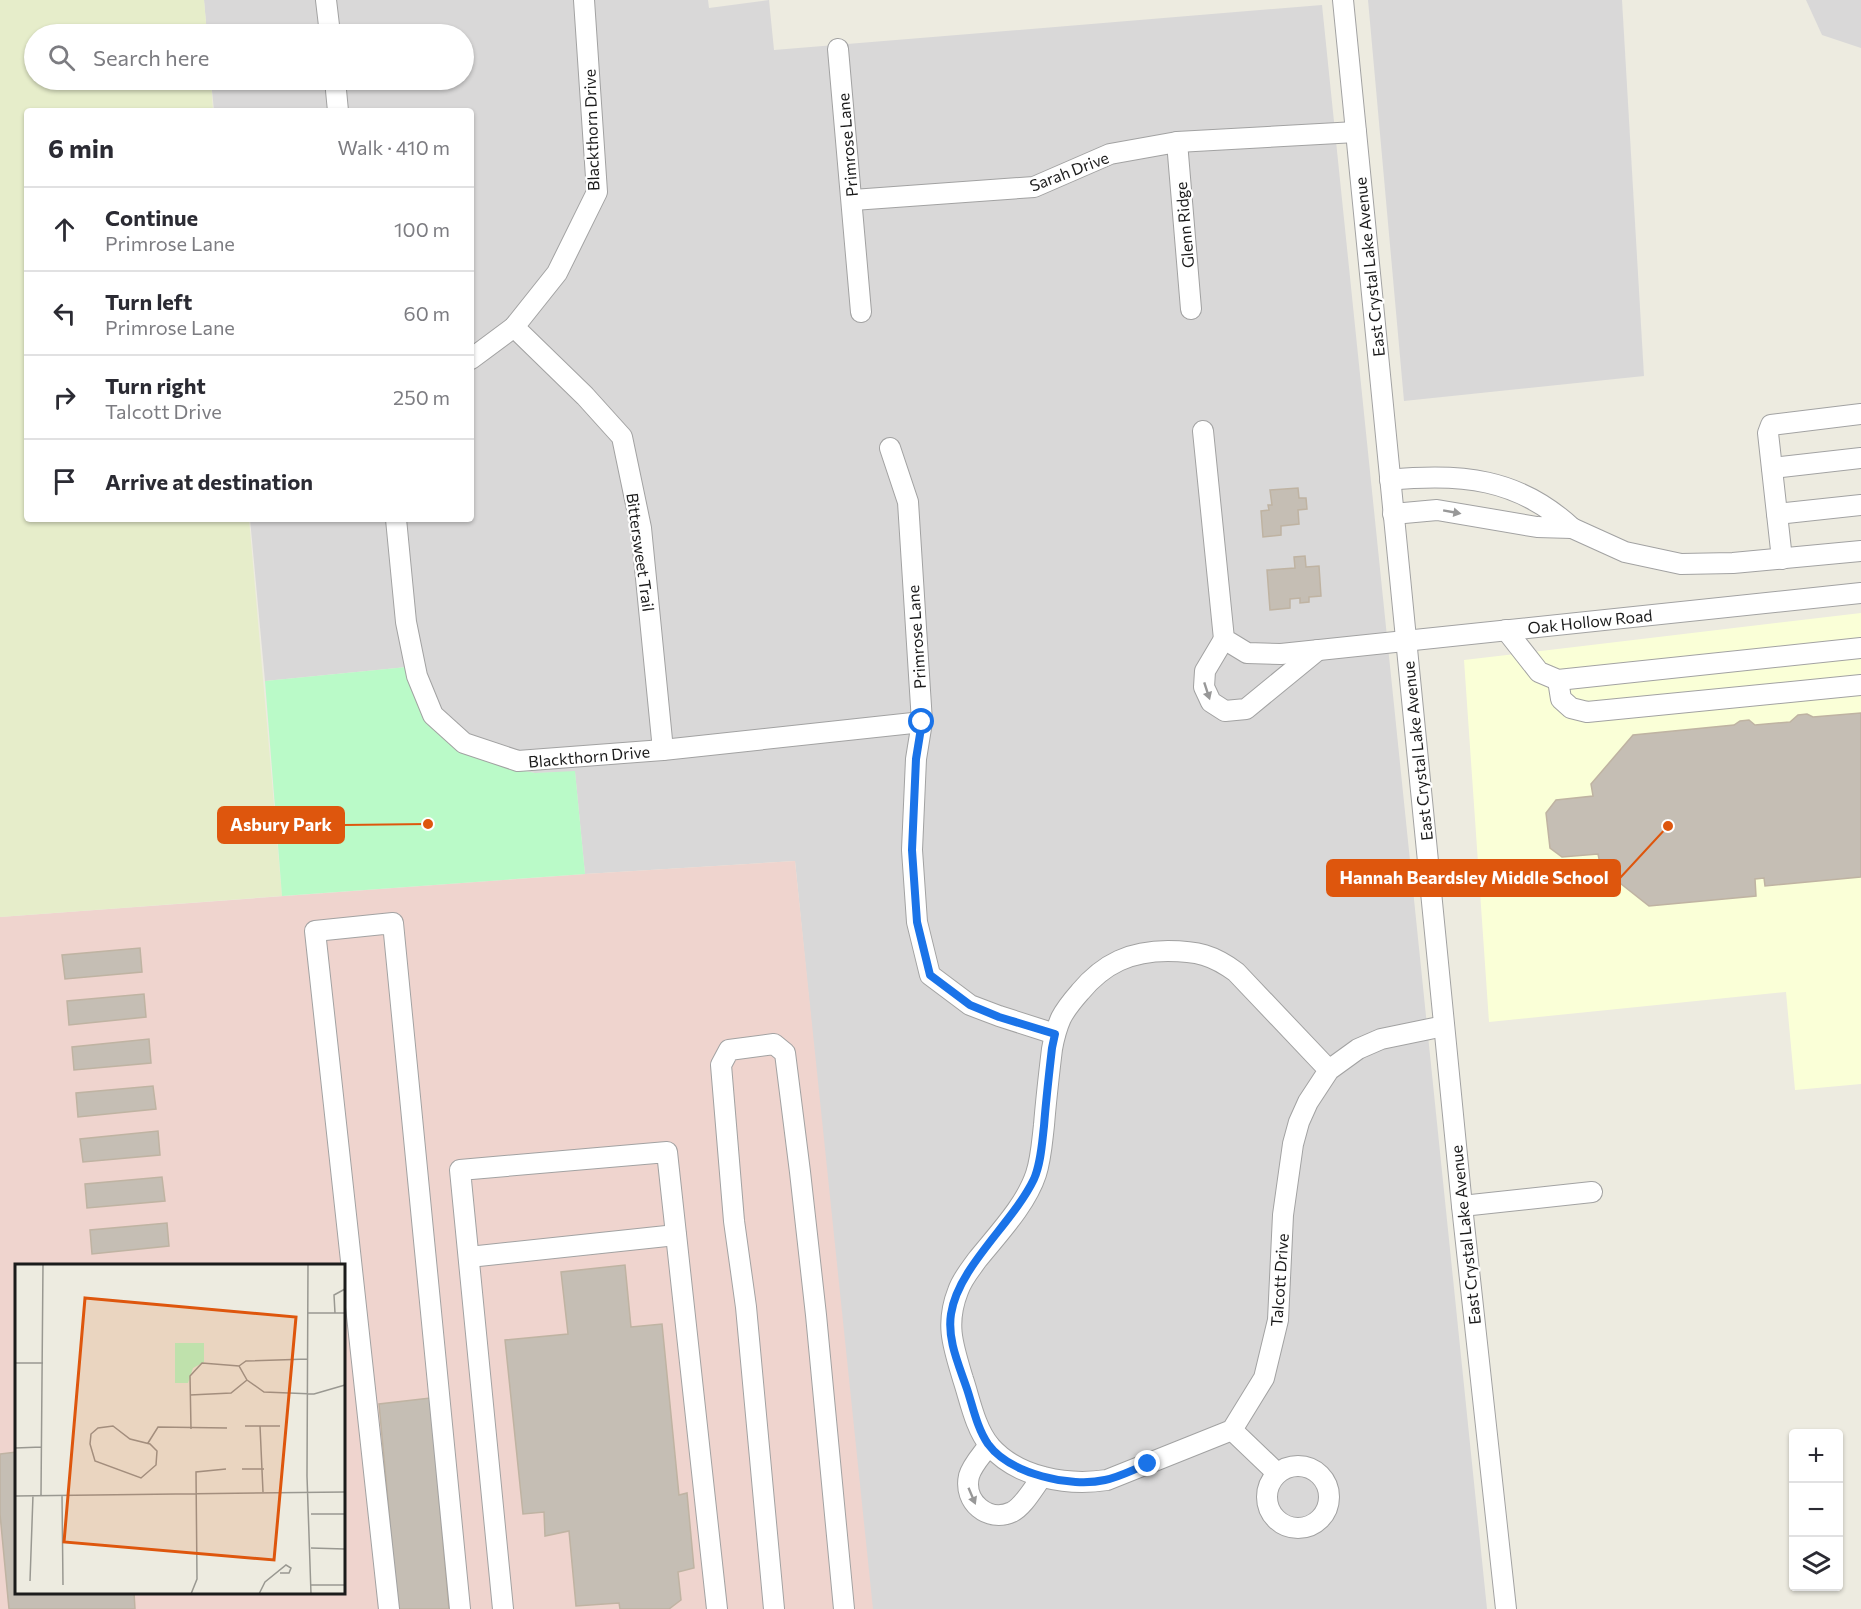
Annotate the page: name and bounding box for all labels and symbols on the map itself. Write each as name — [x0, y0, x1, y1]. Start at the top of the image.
street label: Blackthorn Drive — [579, 69, 603, 191]
street label: Primrose Lane — [833, 92, 861, 198]
street label: Sarah Drive — [1027, 147, 1111, 195]
street label: East Crystal Lake Avenue — [1350, 176, 1388, 358]
street label: Glenn Ridge — [1171, 181, 1197, 269]
street label: Bittersweet Trail — [623, 491, 659, 613]
one-way arrow — [1442, 508, 1461, 517]
street label: Primrose Lane — [903, 584, 929, 690]
street label: Oak Hollow Road — [1527, 605, 1653, 637]
street label: East Crystal Lake Avenue — [1398, 660, 1436, 842]
one-way arrow — [1203, 683, 1212, 701]
route start — [908, 708, 934, 734]
street label: Blackthorn Drive — [527, 741, 651, 771]
callout: Asbury Park — [218, 807, 344, 843]
text: Asbury Park — [230, 813, 333, 835]
callout: Hannah Beardsley Middle School — [1327, 860, 1620, 896]
text: Hannah Beardsley Middle School — [1339, 866, 1609, 888]
street label: East Crystal Lake Avenue — [1446, 1144, 1484, 1326]
street label: Talcott Drive — [1266, 1233, 1292, 1327]
inset map — [15, 1264, 345, 1594]
route end — [1134, 1450, 1160, 1476]
one-way arrow — [967, 1488, 977, 1506]

